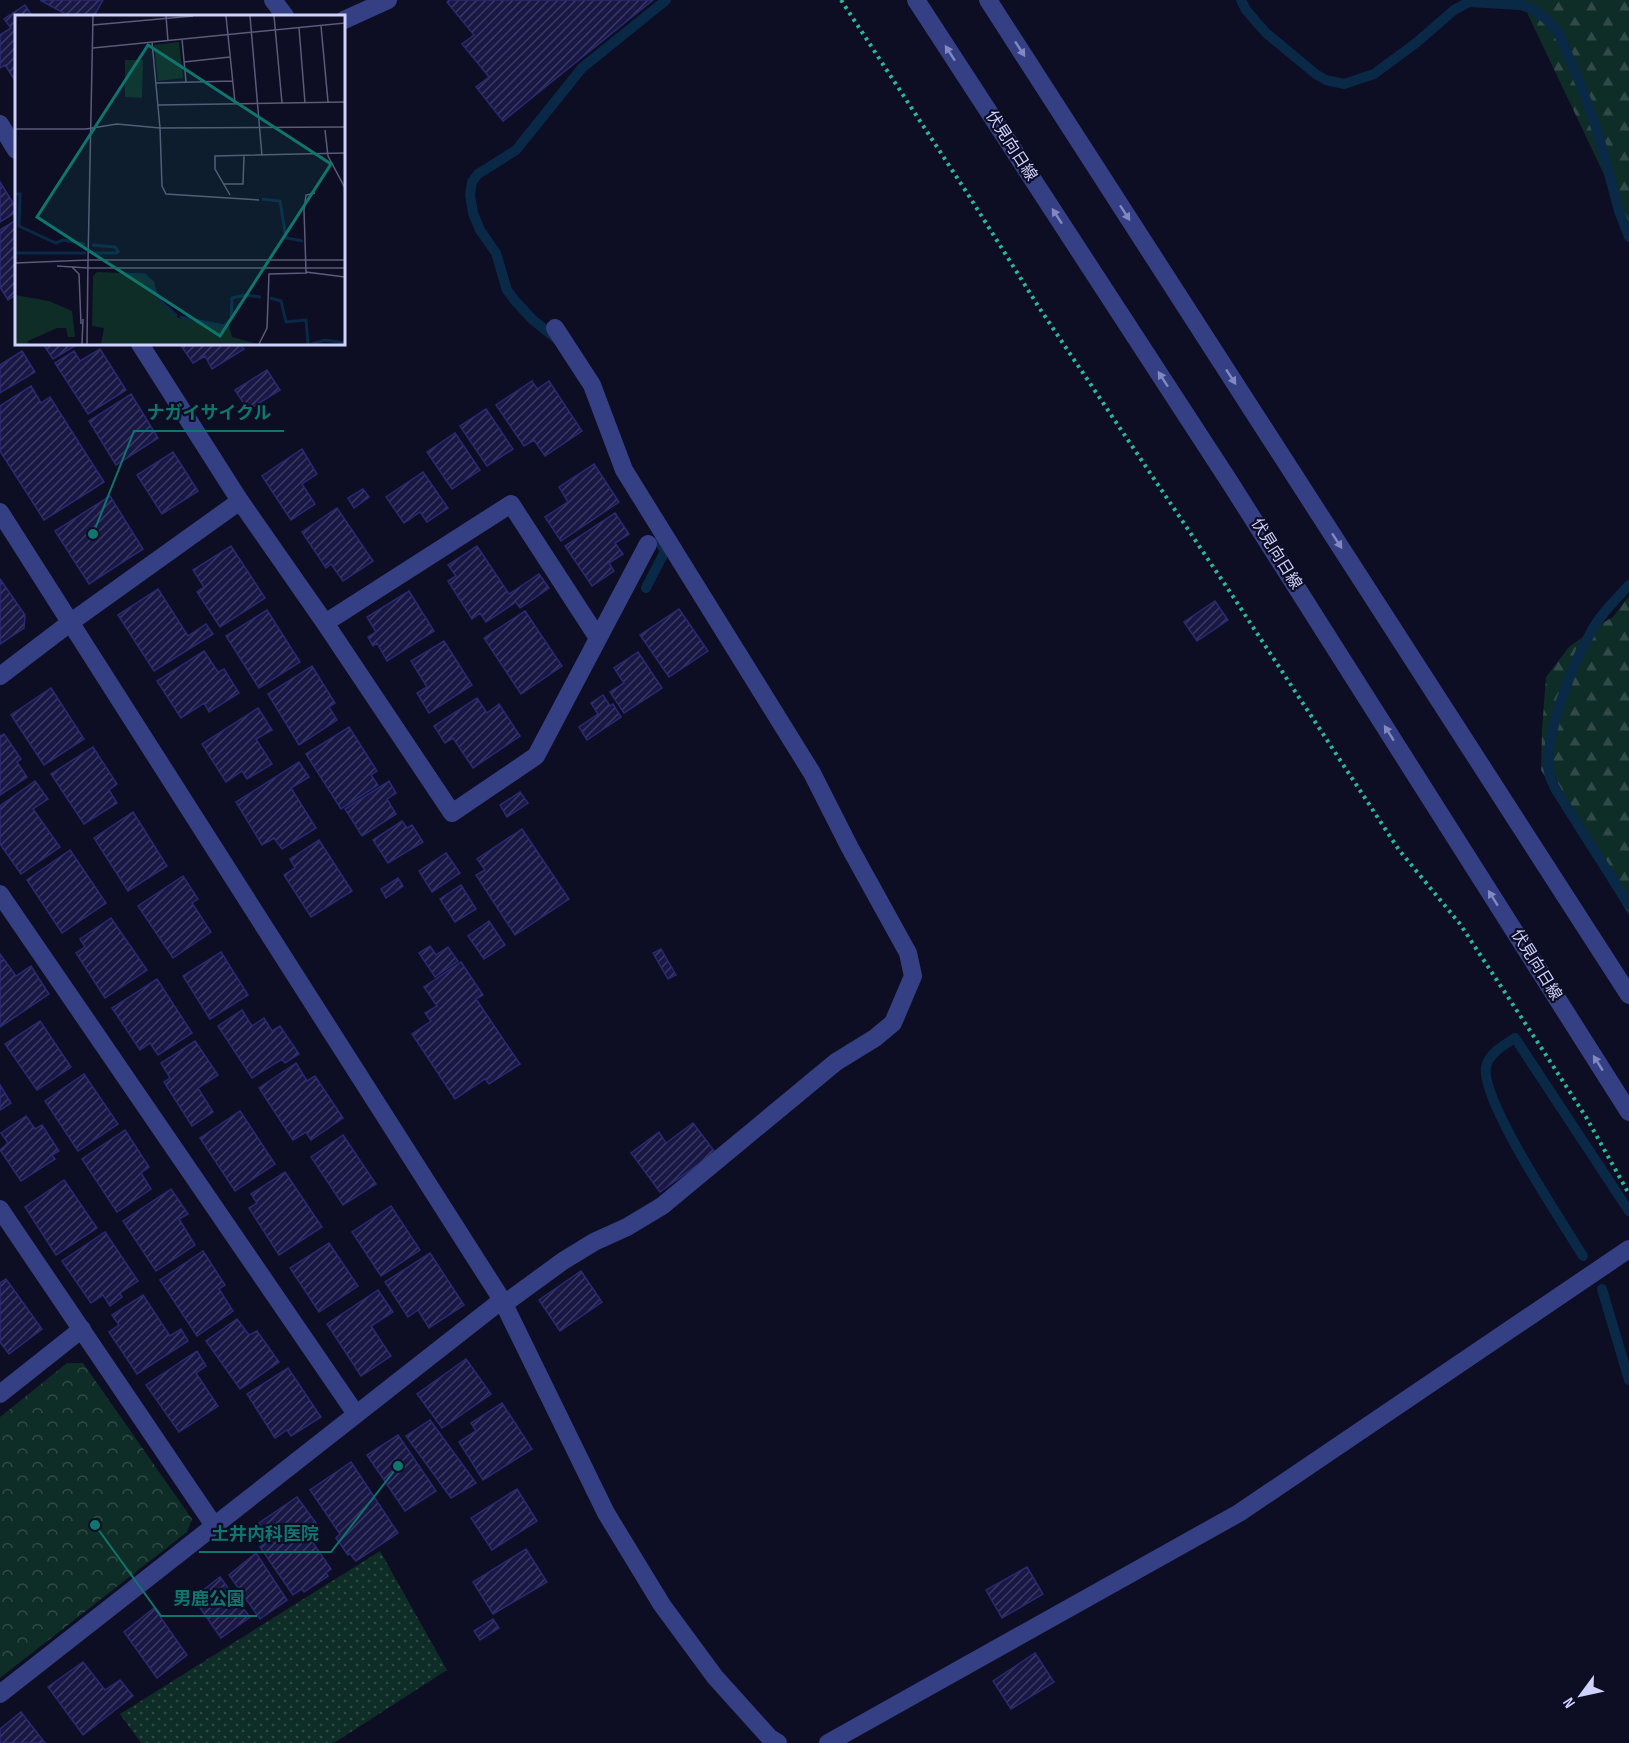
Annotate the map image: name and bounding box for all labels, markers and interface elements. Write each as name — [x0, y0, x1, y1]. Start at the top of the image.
inset map — [15, 15, 345, 345]
one-way arrow — [1014, 41, 1025, 57]
one-way arrow — [944, 45, 956, 61]
street label: 伏見向日線 — [981, 107, 1041, 185]
one-way arrow — [1120, 205, 1131, 221]
one-way arrow — [1051, 208, 1062, 224]
one-way arrow — [1225, 369, 1236, 385]
one-way arrow — [1158, 371, 1169, 387]
callout: ナガイサイクル — [134, 395, 284, 431]
text: ナガイサイクル — [146, 403, 272, 424]
street label: 伏見向日線 — [1247, 515, 1305, 593]
one-way arrow — [1331, 533, 1342, 549]
one-way arrow — [1383, 726, 1395, 742]
one-way arrow — [1488, 890, 1499, 906]
street label: 伏見向日線 — [1507, 926, 1565, 1004]
one-way arrow — [1592, 1055, 1603, 1071]
callout: 土井内科医院 — [199, 1516, 331, 1552]
text: 土井内科医院 — [211, 1524, 319, 1545]
callout: 男鹿公園 — [161, 1580, 257, 1616]
text: 男鹿公園 — [173, 1589, 245, 1610]
north arrow — [1551, 1665, 1611, 1725]
text: N — [1559, 1694, 1580, 1711]

